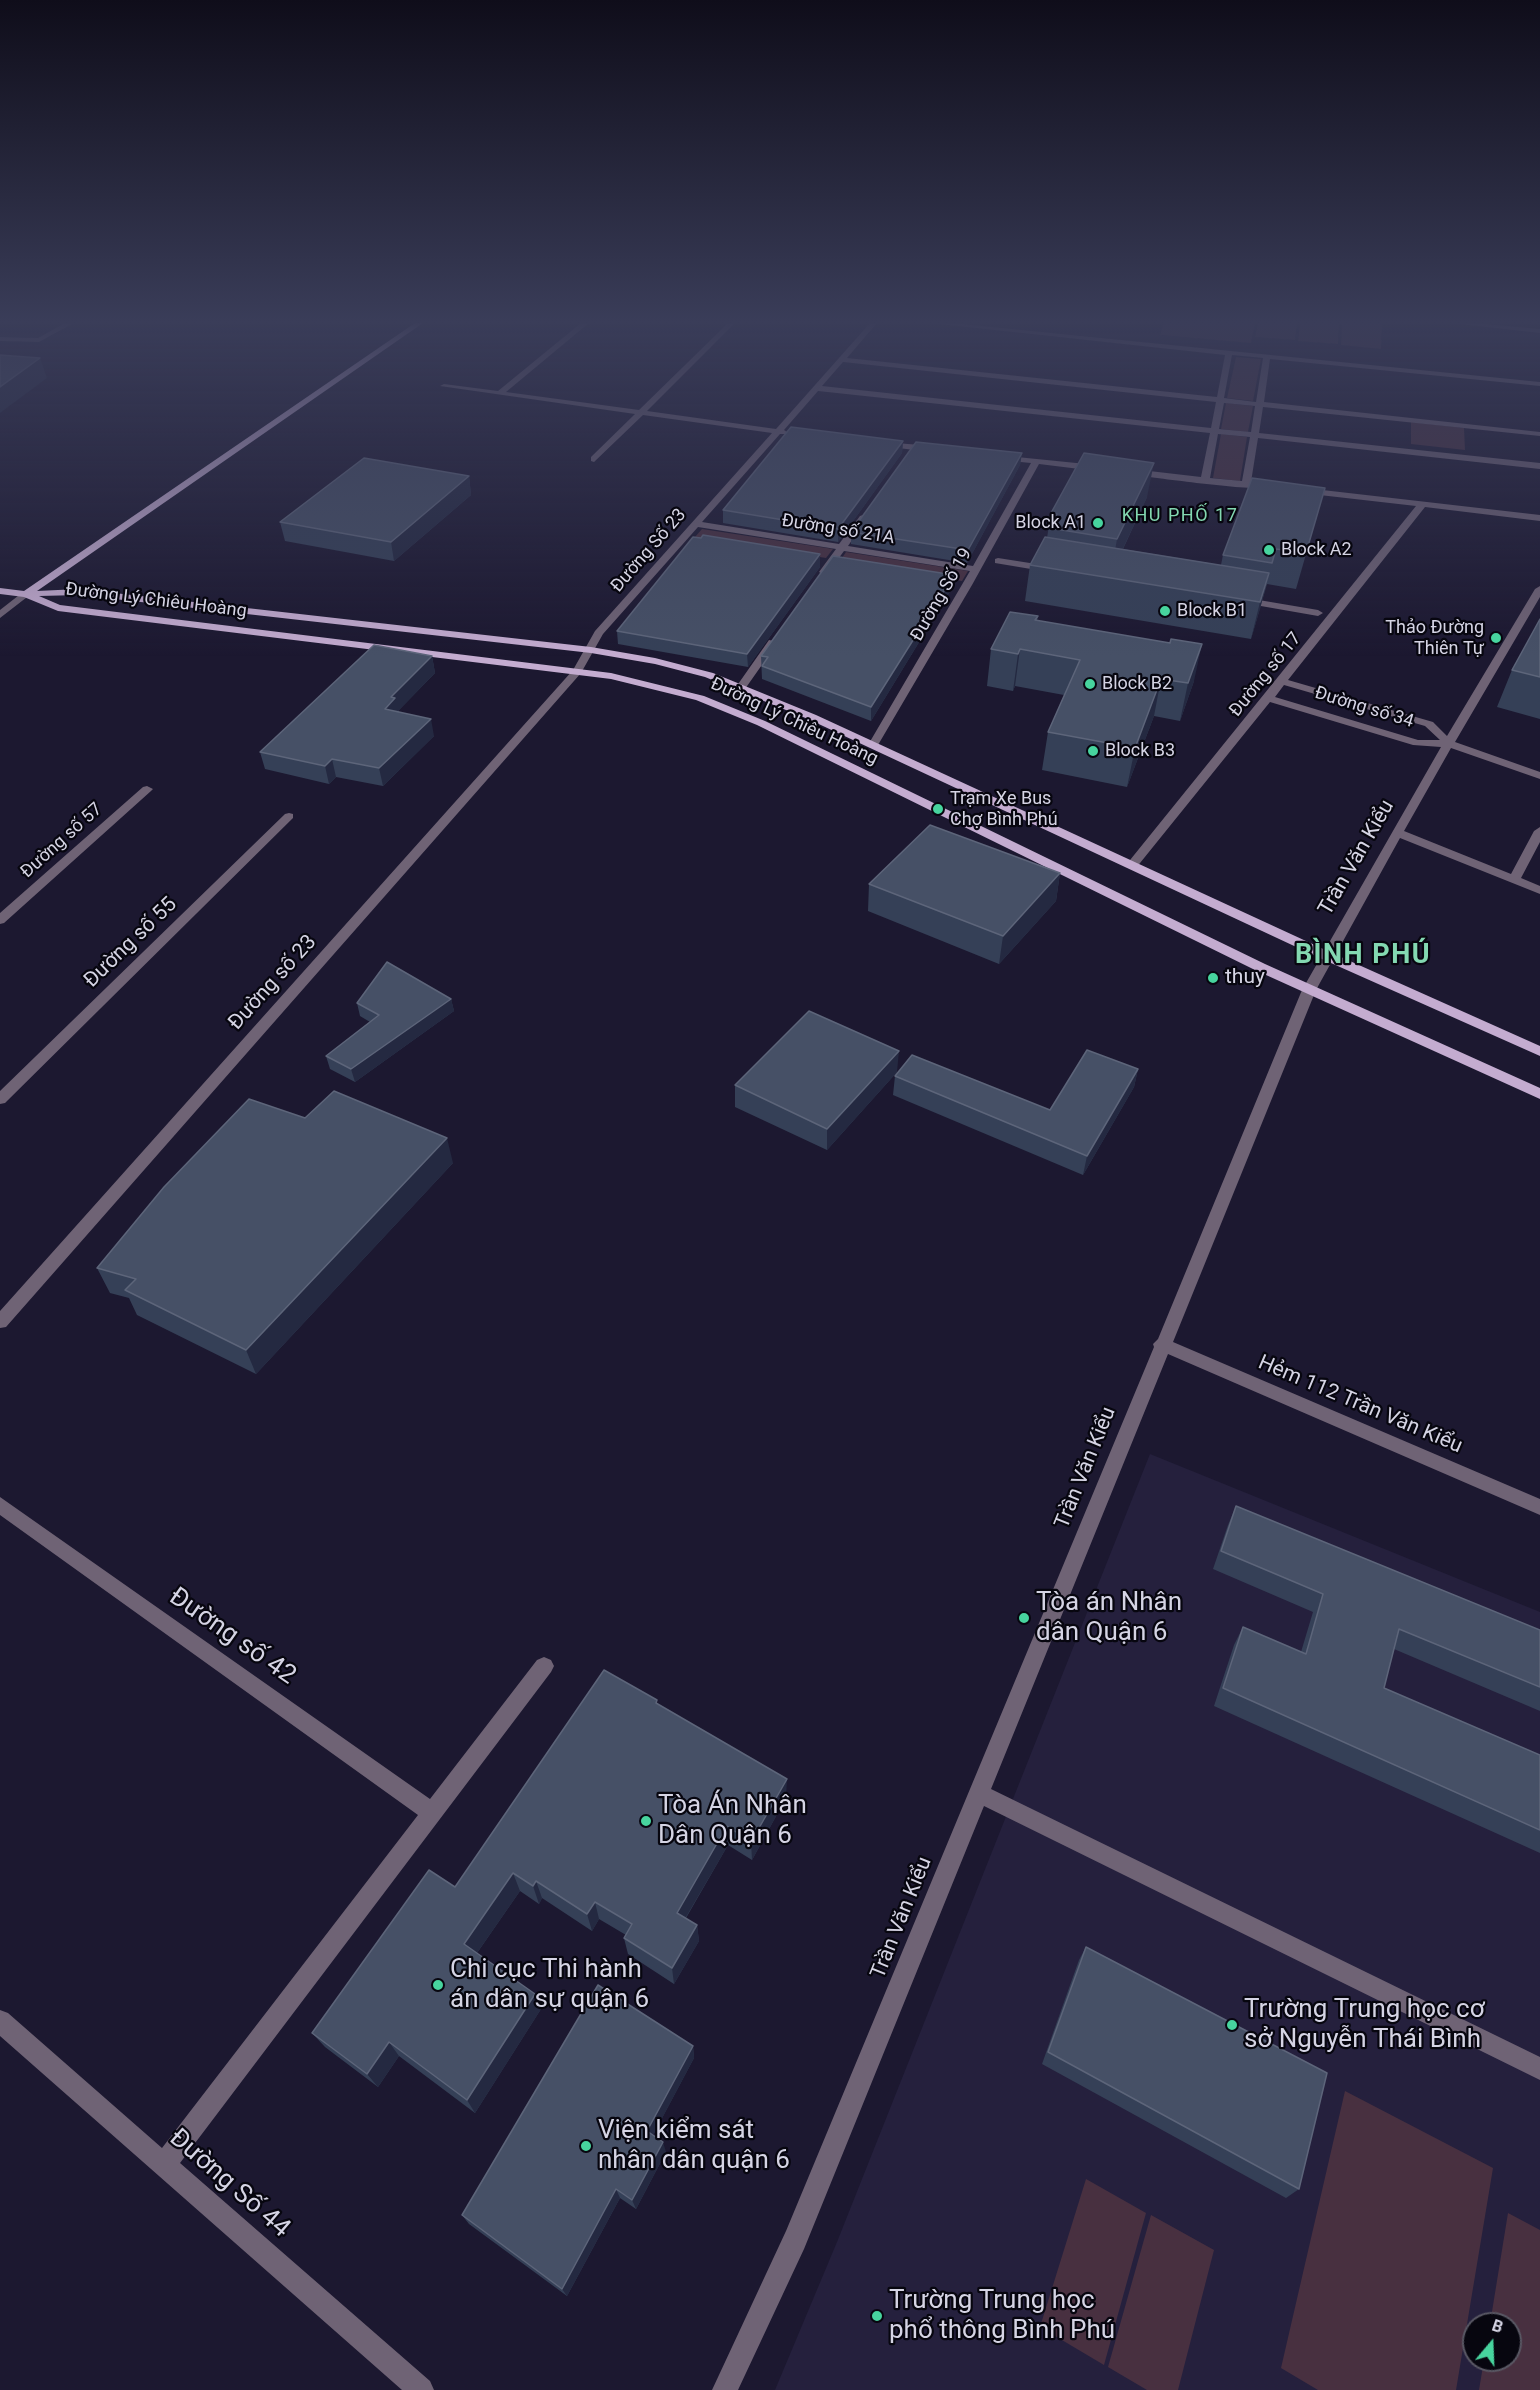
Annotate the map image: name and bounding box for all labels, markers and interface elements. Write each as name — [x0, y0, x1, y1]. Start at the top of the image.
street label: Đường Số 23 — [607, 505, 691, 597]
district label: KHU PHỐ 17 — [1122, 505, 1238, 527]
street label: Đường số 21A — [780, 510, 896, 550]
place label: Block A1 — [1015, 512, 1086, 534]
marker: Block A1 — [1091, 516, 1105, 530]
place label: Block A2 — [1281, 539, 1352, 561]
marker: Block A2 — [1262, 543, 1276, 557]
street label: Đường Số 19 — [907, 545, 977, 645]
street label: Đường Lý Chiêu Hoàng — [64, 579, 248, 623]
place label: Block B1 — [1177, 600, 1247, 622]
marker: Block B1 — [1158, 604, 1172, 618]
place label: Thảo Đường Thiên Tự — [1385, 617, 1484, 660]
street label: Đường số 17 — [1225, 628, 1307, 722]
marker: Thảo Đường Thiên Tự — [1489, 631, 1503, 645]
place label: Block B2 — [1102, 673, 1172, 695]
street label: Đường Lý Chiêu Hoàng — [707, 674, 881, 770]
marker: Block B2 — [1083, 677, 1097, 691]
street label: Đường số 34 — [1312, 683, 1416, 733]
place label: Block B3 — [1105, 740, 1175, 762]
marker: Block B3 — [1086, 744, 1100, 758]
place label: Trạm Xe Bus Chợ Bình Phú — [950, 788, 1058, 830]
street label: Trần Văn Kiểu — [1314, 796, 1400, 920]
street label: Đường số 57 — [17, 799, 107, 883]
marker: Trạm Xe Bus Chợ Bình Phú — [931, 802, 945, 816]
street label: Đường số 55 — [79, 892, 183, 994]
street label: Đường số 23 — [224, 930, 322, 1036]
district label: BÌNH PHÚ — [1295, 940, 1431, 972]
place label: thuy — [1225, 965, 1265, 991]
marker: thuy — [1206, 971, 1220, 985]
street label: Hẻm 112 Trần Văn Kiểu — [1254, 1351, 1466, 1459]
street label: Trần Văn Kiểu — [1050, 1404, 1122, 1532]
street label: Đường số 42 — [163, 1582, 301, 1692]
place label: Tòa án Nhân dân Quận 6 — [1036, 1587, 1182, 1648]
marker: Tòa án Nhân dân Quận 6 — [1017, 1611, 1031, 1625]
place label: Tòa Án Nhân Dân Quận 6 — [658, 1790, 807, 1852]
marker: Tòa Án Nhân Dân Quận 6 — [639, 1814, 653, 1828]
street label: Trần Văn Kiểu — [866, 1854, 938, 1982]
place label: Chi cục Thi hành án dân sự quận 6 — [450, 1954, 649, 2015]
marker: Chi cục Thi hành án dân sự quận 6 — [431, 1978, 445, 1992]
place label: Trường Trung học cơ sở Nguyễn Thái Bình — [1244, 1994, 1485, 2056]
marker: Trường Trung học cơ sở Nguyễn Thái Bình — [1225, 2018, 1239, 2032]
place label: Viện kiểm sát nhân dân quận 6 — [598, 2115, 790, 2176]
street label: Đường Số 44 — [162, 2123, 296, 2245]
marker: Viện kiểm sát nhân dân quận 6 — [579, 2139, 593, 2153]
place label: Trường Trung học phổ thông Bình Phú — [889, 2285, 1115, 2346]
marker: Trường Trung học phổ thông Bình Phú — [870, 2309, 884, 2323]
north arrow — [1462, 2312, 1522, 2372]
text: B — [1489, 2316, 1505, 2337]

